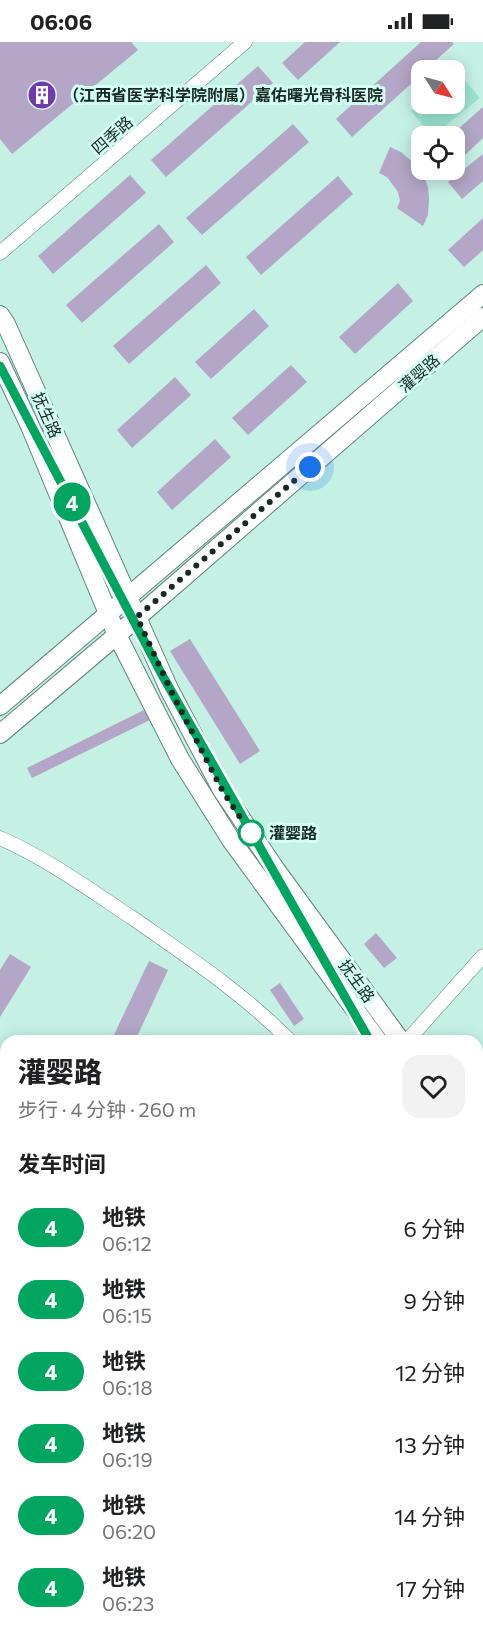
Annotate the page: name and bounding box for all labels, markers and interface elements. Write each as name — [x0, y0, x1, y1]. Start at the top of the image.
text: 06:06 — [30, 8, 92, 35]
north arrow — [411, 60, 465, 114]
map controls — [411, 60, 465, 180]
building icon: （江西省医学科学院附属）嘉佑曙光骨科医院 — [26, 79, 58, 111]
place label: （江西省医学科学院附属）嘉佑曙光骨科医院 — [63, 85, 383, 104]
street label: 四季路 — [87, 112, 136, 158]
button: locate — [411, 126, 465, 180]
street label: 灌婴路 — [394, 350, 443, 396]
street label: 抚生路 — [29, 389, 66, 441]
your location — [295, 452, 325, 482]
line badge: 4 — [52, 482, 92, 522]
text: 4 — [66, 490, 78, 515]
marker: 灌婴路 — [238, 820, 264, 846]
place label: 灌婴路 — [269, 823, 317, 842]
street label: 抚生路 — [336, 956, 379, 1006]
text: 灌婴路 — [18, 1054, 102, 1088]
button: heart — [402, 1055, 465, 1118]
text: 步行 · 4 分钟 · 260 m — [18, 1097, 196, 1121]
text: 发车时间 — [18, 1150, 106, 1177]
text: 地铁 — [102, 1203, 146, 1230]
text: 4 — [45, 1215, 57, 1240]
text: 6 分钟 — [403, 1215, 465, 1242]
text: 06:12 — [102, 1231, 152, 1255]
text: 地铁 — [102, 1275, 146, 1302]
text: 4 — [45, 1287, 57, 1312]
text: 9 分钟 — [403, 1287, 465, 1314]
text: 06:15 — [102, 1303, 152, 1327]
text: 地铁 — [102, 1347, 146, 1374]
text: 4 — [45, 1359, 57, 1384]
text: 12 分钟 — [395, 1359, 465, 1386]
text: 06:18 — [102, 1375, 153, 1399]
text: 地铁 — [102, 1419, 146, 1446]
text: 4 — [45, 1431, 57, 1456]
text: 13 分钟 — [395, 1431, 465, 1458]
text: 06:19 — [102, 1447, 153, 1471]
text: 地铁 — [102, 1491, 146, 1518]
text: 4 — [45, 1503, 57, 1528]
text: 14 分钟 — [394, 1503, 465, 1530]
text: 06:20 — [102, 1519, 156, 1543]
text: 地铁 — [102, 1563, 146, 1590]
text: 4 — [45, 1575, 57, 1600]
text: 17 分钟 — [396, 1575, 465, 1602]
text: 06:23 — [102, 1591, 154, 1615]

